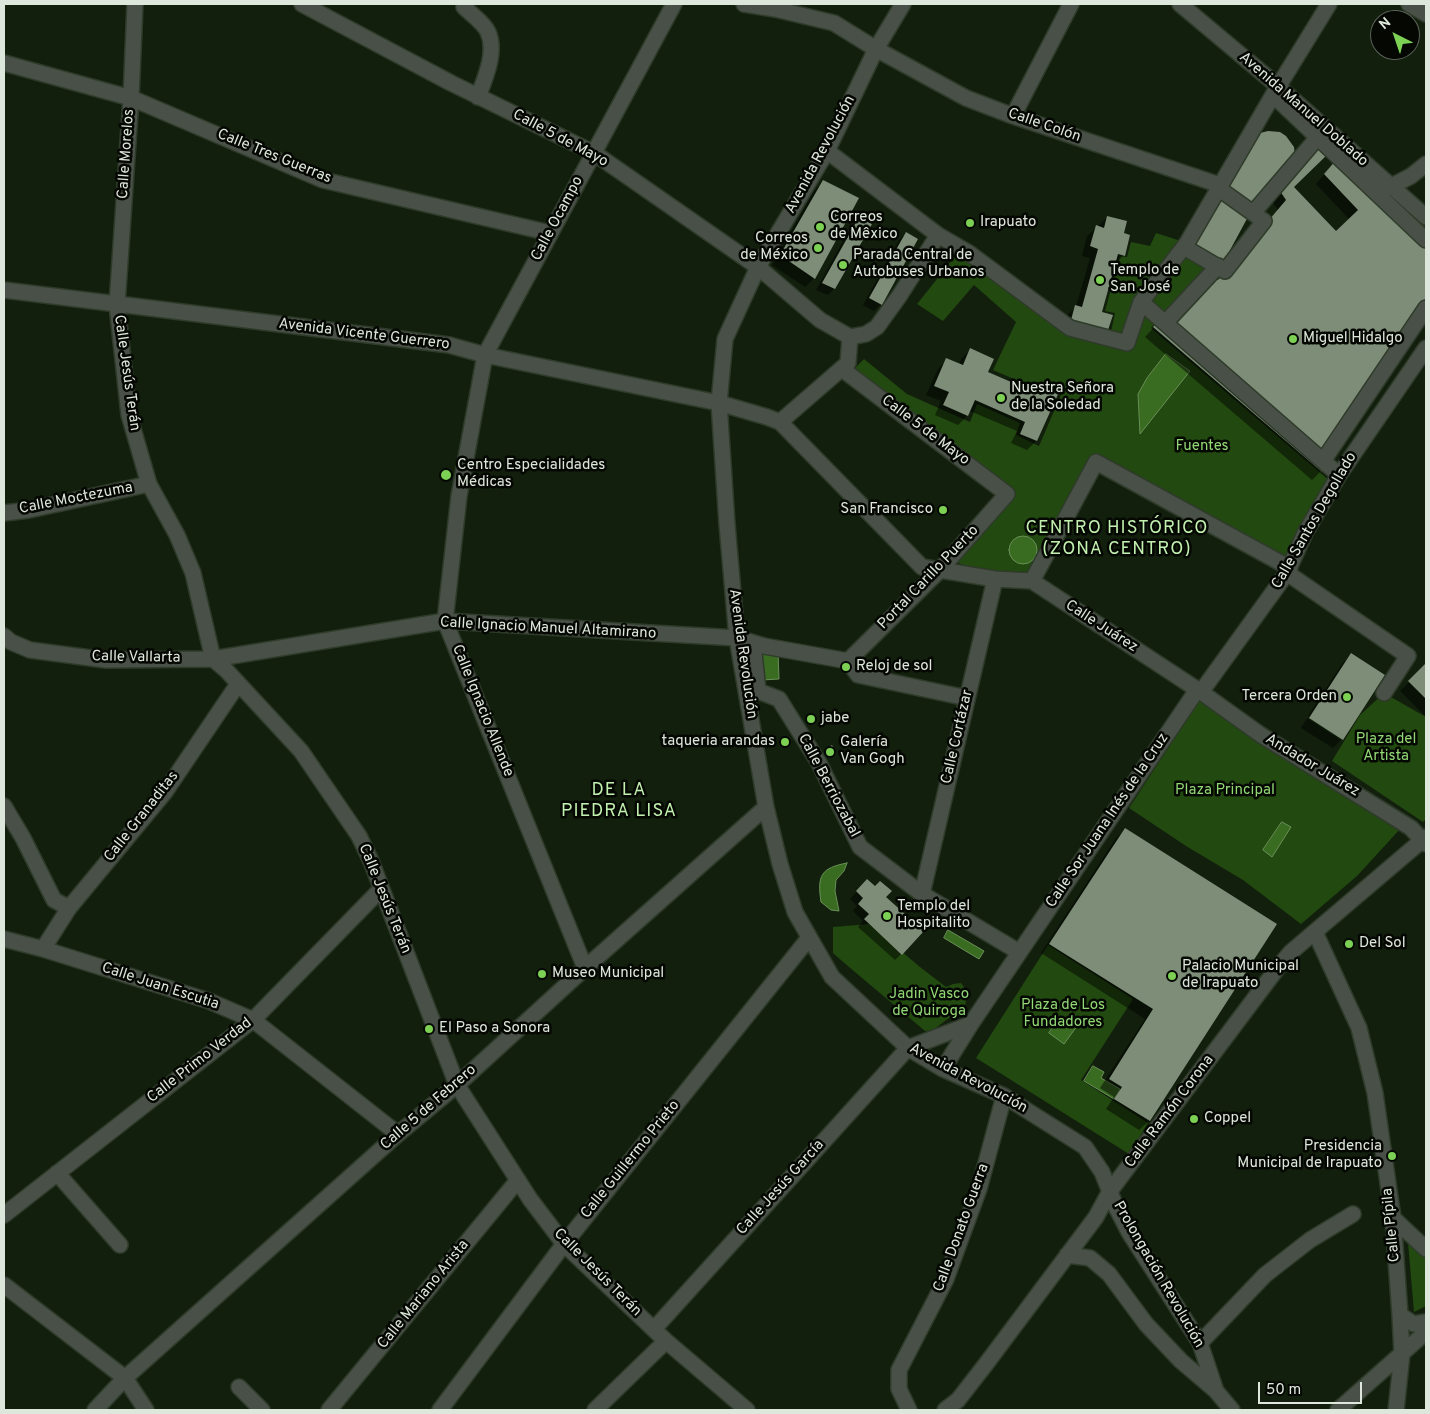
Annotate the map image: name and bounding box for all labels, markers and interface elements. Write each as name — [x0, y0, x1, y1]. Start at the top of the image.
north arrow — [1370, 10, 1420, 60]
text: N — [1376, 14, 1395, 34]
street label: Avenida Manuel Doblado — [1235, 49, 1371, 171]
street label: Avenida Revolución — [782, 93, 860, 217]
street label: Calle Colón — [1005, 105, 1083, 147]
street label: Calle 5 de Mayo — [509, 106, 611, 172]
street label: Calle Morelos — [115, 108, 139, 200]
street label: Calle Tres Guerras — [214, 126, 334, 188]
street label: Calle Ocampo — [528, 174, 588, 264]
place label: Correos de Mêxico — [830, 209, 898, 244]
place label: Irapuato — [980, 214, 1036, 232]
marker: Irapuato — [964, 217, 976, 229]
marker: Correos de Mêxico — [814, 221, 826, 233]
place label: Correos de México — [740, 230, 808, 265]
marker: Correos de México — [812, 242, 824, 254]
place label: Parada Central de Autobuses Urbanos — [853, 247, 984, 282]
marker: Parada Central de Autobuses Urbanos — [837, 259, 849, 271]
place label: Templo de San José — [1110, 262, 1179, 297]
marker: Templo de San José — [1094, 274, 1106, 286]
street label: Calle Jesús Terán — [109, 314, 143, 432]
street label: Avenida Vicente Guerrero — [277, 316, 451, 354]
place label: Miguel Hidalgo — [1303, 330, 1403, 348]
marker: Miguel Hidalgo — [1287, 333, 1299, 345]
place label: Nuestra Señora de la Soledad — [1011, 380, 1114, 415]
street label: Calle 5 de Mayo — [877, 392, 973, 470]
marker: Nuestra Señora de la Soledad — [995, 392, 1007, 404]
park label: Fuentes — [1175, 438, 1229, 456]
street label: Calle Santos Degollado — [1269, 450, 1361, 592]
place label: Centro Especialidades Médicas — [457, 457, 605, 492]
marker: Centro Especialidades Médicas — [439, 468, 453, 482]
street label: Calle Moctezuma — [18, 479, 134, 519]
place label: San Francisco — [840, 501, 933, 519]
marker: San Francisco — [937, 504, 949, 516]
district label: CENTRO HISTÓRICO (ZONA CENTRO) — [1024, 518, 1210, 560]
street label: Portal Carillo Puerto — [875, 522, 983, 634]
street label: Avenida Revolución — [724, 588, 760, 720]
street label: Calle Juárez — [1061, 597, 1141, 657]
street label: Calle Ignacio Manuel Altamirano — [439, 614, 657, 644]
street label: Calle Ignacio Allende — [447, 642, 517, 780]
street label: Calle Vallarta — [91, 648, 181, 668]
place label: Reloj de sol — [856, 658, 933, 676]
marker: Reloj de sol — [840, 661, 852, 673]
street label: Calle Cortázar — [938, 688, 978, 786]
place label: Tercera Orden — [1242, 688, 1337, 706]
marker: Tercera Orden — [1341, 691, 1353, 703]
place label: jabe — [821, 710, 849, 728]
marker: jabe — [805, 713, 817, 725]
street label: Calle Sor Juana Inés de la Cruz — [1043, 730, 1173, 912]
street label: Calle Berriozabal — [793, 731, 863, 841]
street label: Andador Juárez — [1262, 731, 1362, 801]
park label: Plaza del Artista — [1356, 731, 1416, 766]
place label: taqueria arandas — [662, 733, 775, 751]
place label: Galería Van Gogh — [840, 734, 905, 769]
marker: taqueria arandas — [779, 736, 791, 748]
marker: Galería Van Gogh — [824, 746, 836, 758]
street label: Calle Granaditas — [101, 768, 183, 866]
district label: DE LA PIEDRA LISA — [560, 780, 678, 822]
park label: Plaza Principal — [1175, 782, 1275, 800]
street label: Calle Jesús Terán — [354, 841, 414, 957]
place label: Templo del Hospitalito — [897, 898, 970, 933]
marker: Templo del Hospitalito — [881, 910, 893, 922]
place label: Del Sol — [1359, 935, 1406, 953]
marker: Del Sol — [1343, 938, 1355, 950]
place label: Palacio Municipal de Irapuato — [1182, 958, 1299, 993]
street label: Calle Juan Escutia — [99, 960, 221, 1014]
place label: Museo Municipal — [552, 965, 664, 983]
marker: Museo Municipal — [536, 968, 548, 980]
marker: Palacio Municipal de Irapuato — [1166, 970, 1178, 982]
park label: Jadin Vasco de Quiroga — [889, 986, 969, 1021]
park label: Plaza de Los Fundadores — [1021, 997, 1105, 1032]
street label: Calle Primo Verdad — [144, 1015, 256, 1107]
place label: El Paso a Sonora — [439, 1020, 550, 1038]
marker: El Paso a Sonora — [423, 1023, 435, 1035]
street label: Avenida Revolución — [906, 1040, 1030, 1118]
street label: Calle Ramón Corona — [1122, 1052, 1218, 1172]
street label: Calle 5 de Febrero — [377, 1061, 481, 1155]
street label: Calle Guillermo Prieto — [578, 1097, 684, 1223]
place label: Coppel — [1204, 1110, 1251, 1128]
marker: Coppel — [1188, 1113, 1200, 1125]
street label: Calle Jesús García — [733, 1137, 829, 1239]
place label: Presidencia Municipal de Irapuato — [1237, 1138, 1382, 1173]
marker: Presidencia Municipal de Irapuato — [1386, 1150, 1398, 1162]
street label: Calle Donato Guerra — [930, 1161, 994, 1295]
street label: Calle Pípila — [1379, 1187, 1405, 1263]
street label: Prolongación Revolución — [1109, 1199, 1207, 1351]
street label: Calle Jesús Terán — [549, 1225, 645, 1321]
street label: Calle Mariano Arista — [375, 1237, 473, 1353]
scale bar — [1260, 1372, 1364, 1404]
text: 50 m — [1266, 1381, 1301, 1400]

